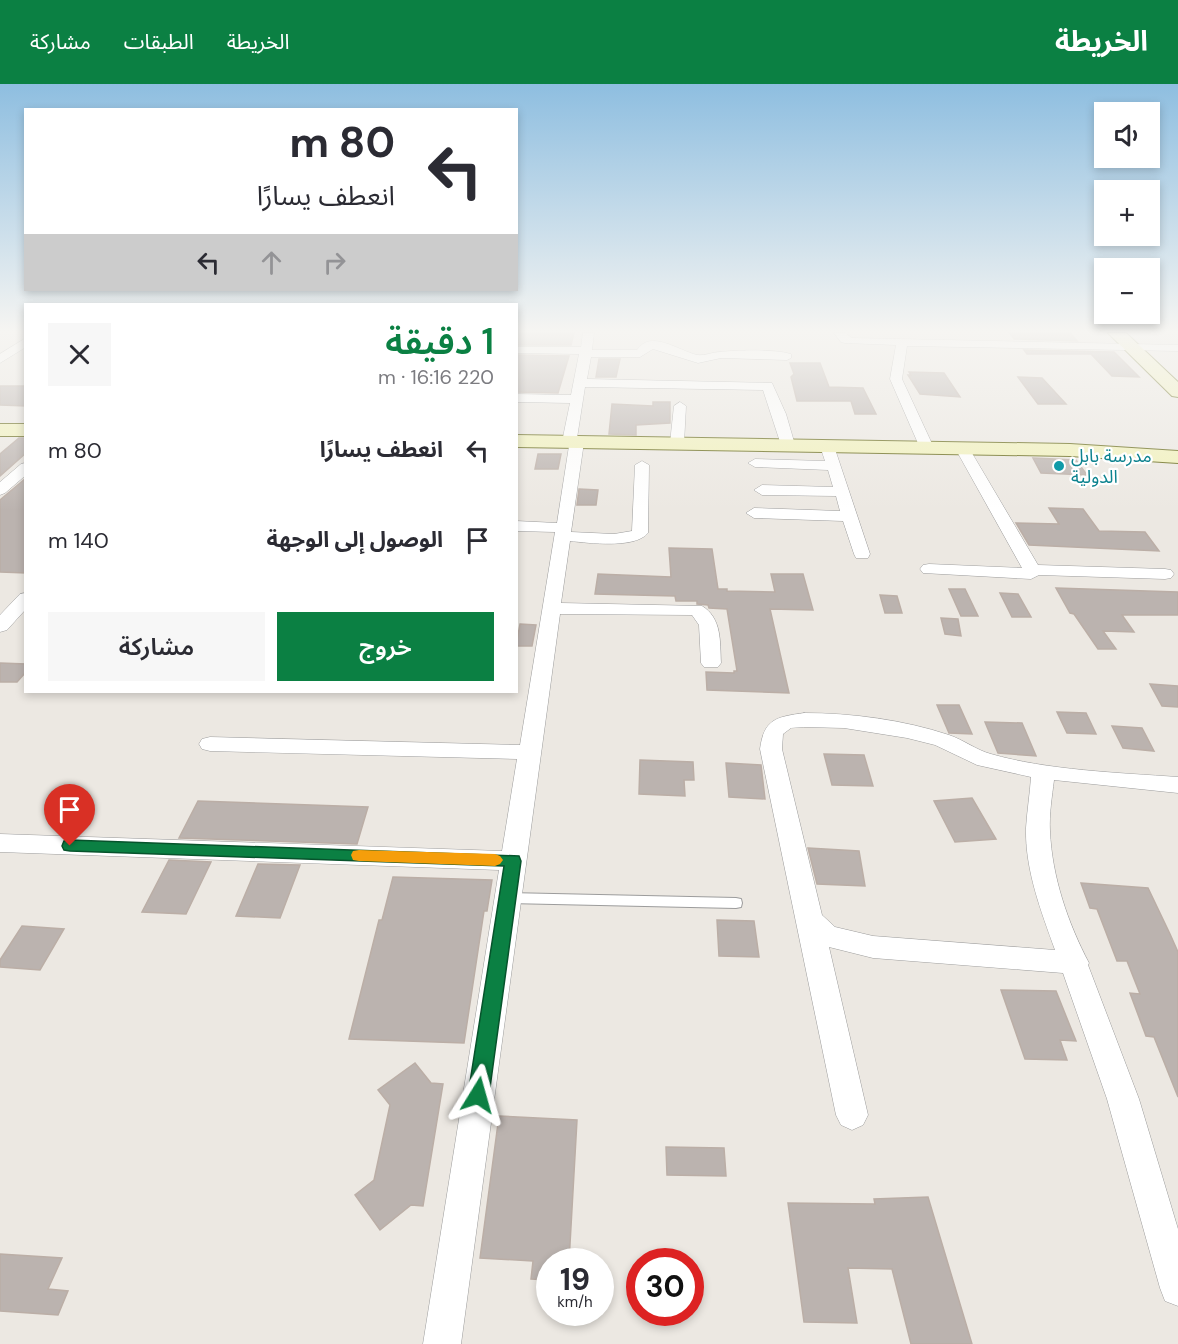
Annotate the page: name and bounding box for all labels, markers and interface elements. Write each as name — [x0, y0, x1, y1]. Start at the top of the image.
text: الخريطة — [1055, 23, 1148, 60]
text: مشاركة — [30, 28, 91, 56]
text: الطبقات — [124, 28, 194, 56]
text: الخريطة — [227, 28, 290, 56]
map controls — [1094, 102, 1160, 324]
button: sound — [1094, 102, 1160, 168]
text: 80 m — [289, 115, 395, 170]
icon: left — [416, 132, 494, 210]
text: انعطف يسارًا — [257, 178, 395, 213]
button: + — [1094, 180, 1160, 246]
icon: left — [192, 246, 225, 279]
icon: ahead — [255, 246, 288, 279]
icon: right — [318, 246, 351, 279]
button: − — [1094, 258, 1160, 324]
text: 1 دقيقة — [385, 318, 494, 365]
button: close — [48, 323, 111, 386]
text: 220 m · 16:16 — [378, 364, 494, 390]
icon: left — [461, 434, 494, 467]
text: انعطف يسارًا — [320, 435, 443, 464]
text: 80 m — [48, 436, 102, 465]
place label: مدرسة بابل الدولية — [1071, 444, 1152, 489]
marker: مدرسة بابل الدولية — [1052, 459, 1066, 473]
icon: arrive — [461, 524, 494, 557]
text: الوصول إلى الوجهة — [267, 525, 443, 554]
text: 140 m — [48, 526, 109, 555]
button: مشاركة — [48, 612, 265, 681]
button: خروج — [277, 612, 494, 681]
pin — [44, 784, 95, 846]
icon: arrive — [53, 793, 86, 826]
position arrow — [446, 1063, 510, 1127]
speed limit sign: 30 — [626, 1248, 704, 1326]
text: 19 — [560, 1260, 590, 1299]
text: km/h — [557, 1292, 593, 1312]

